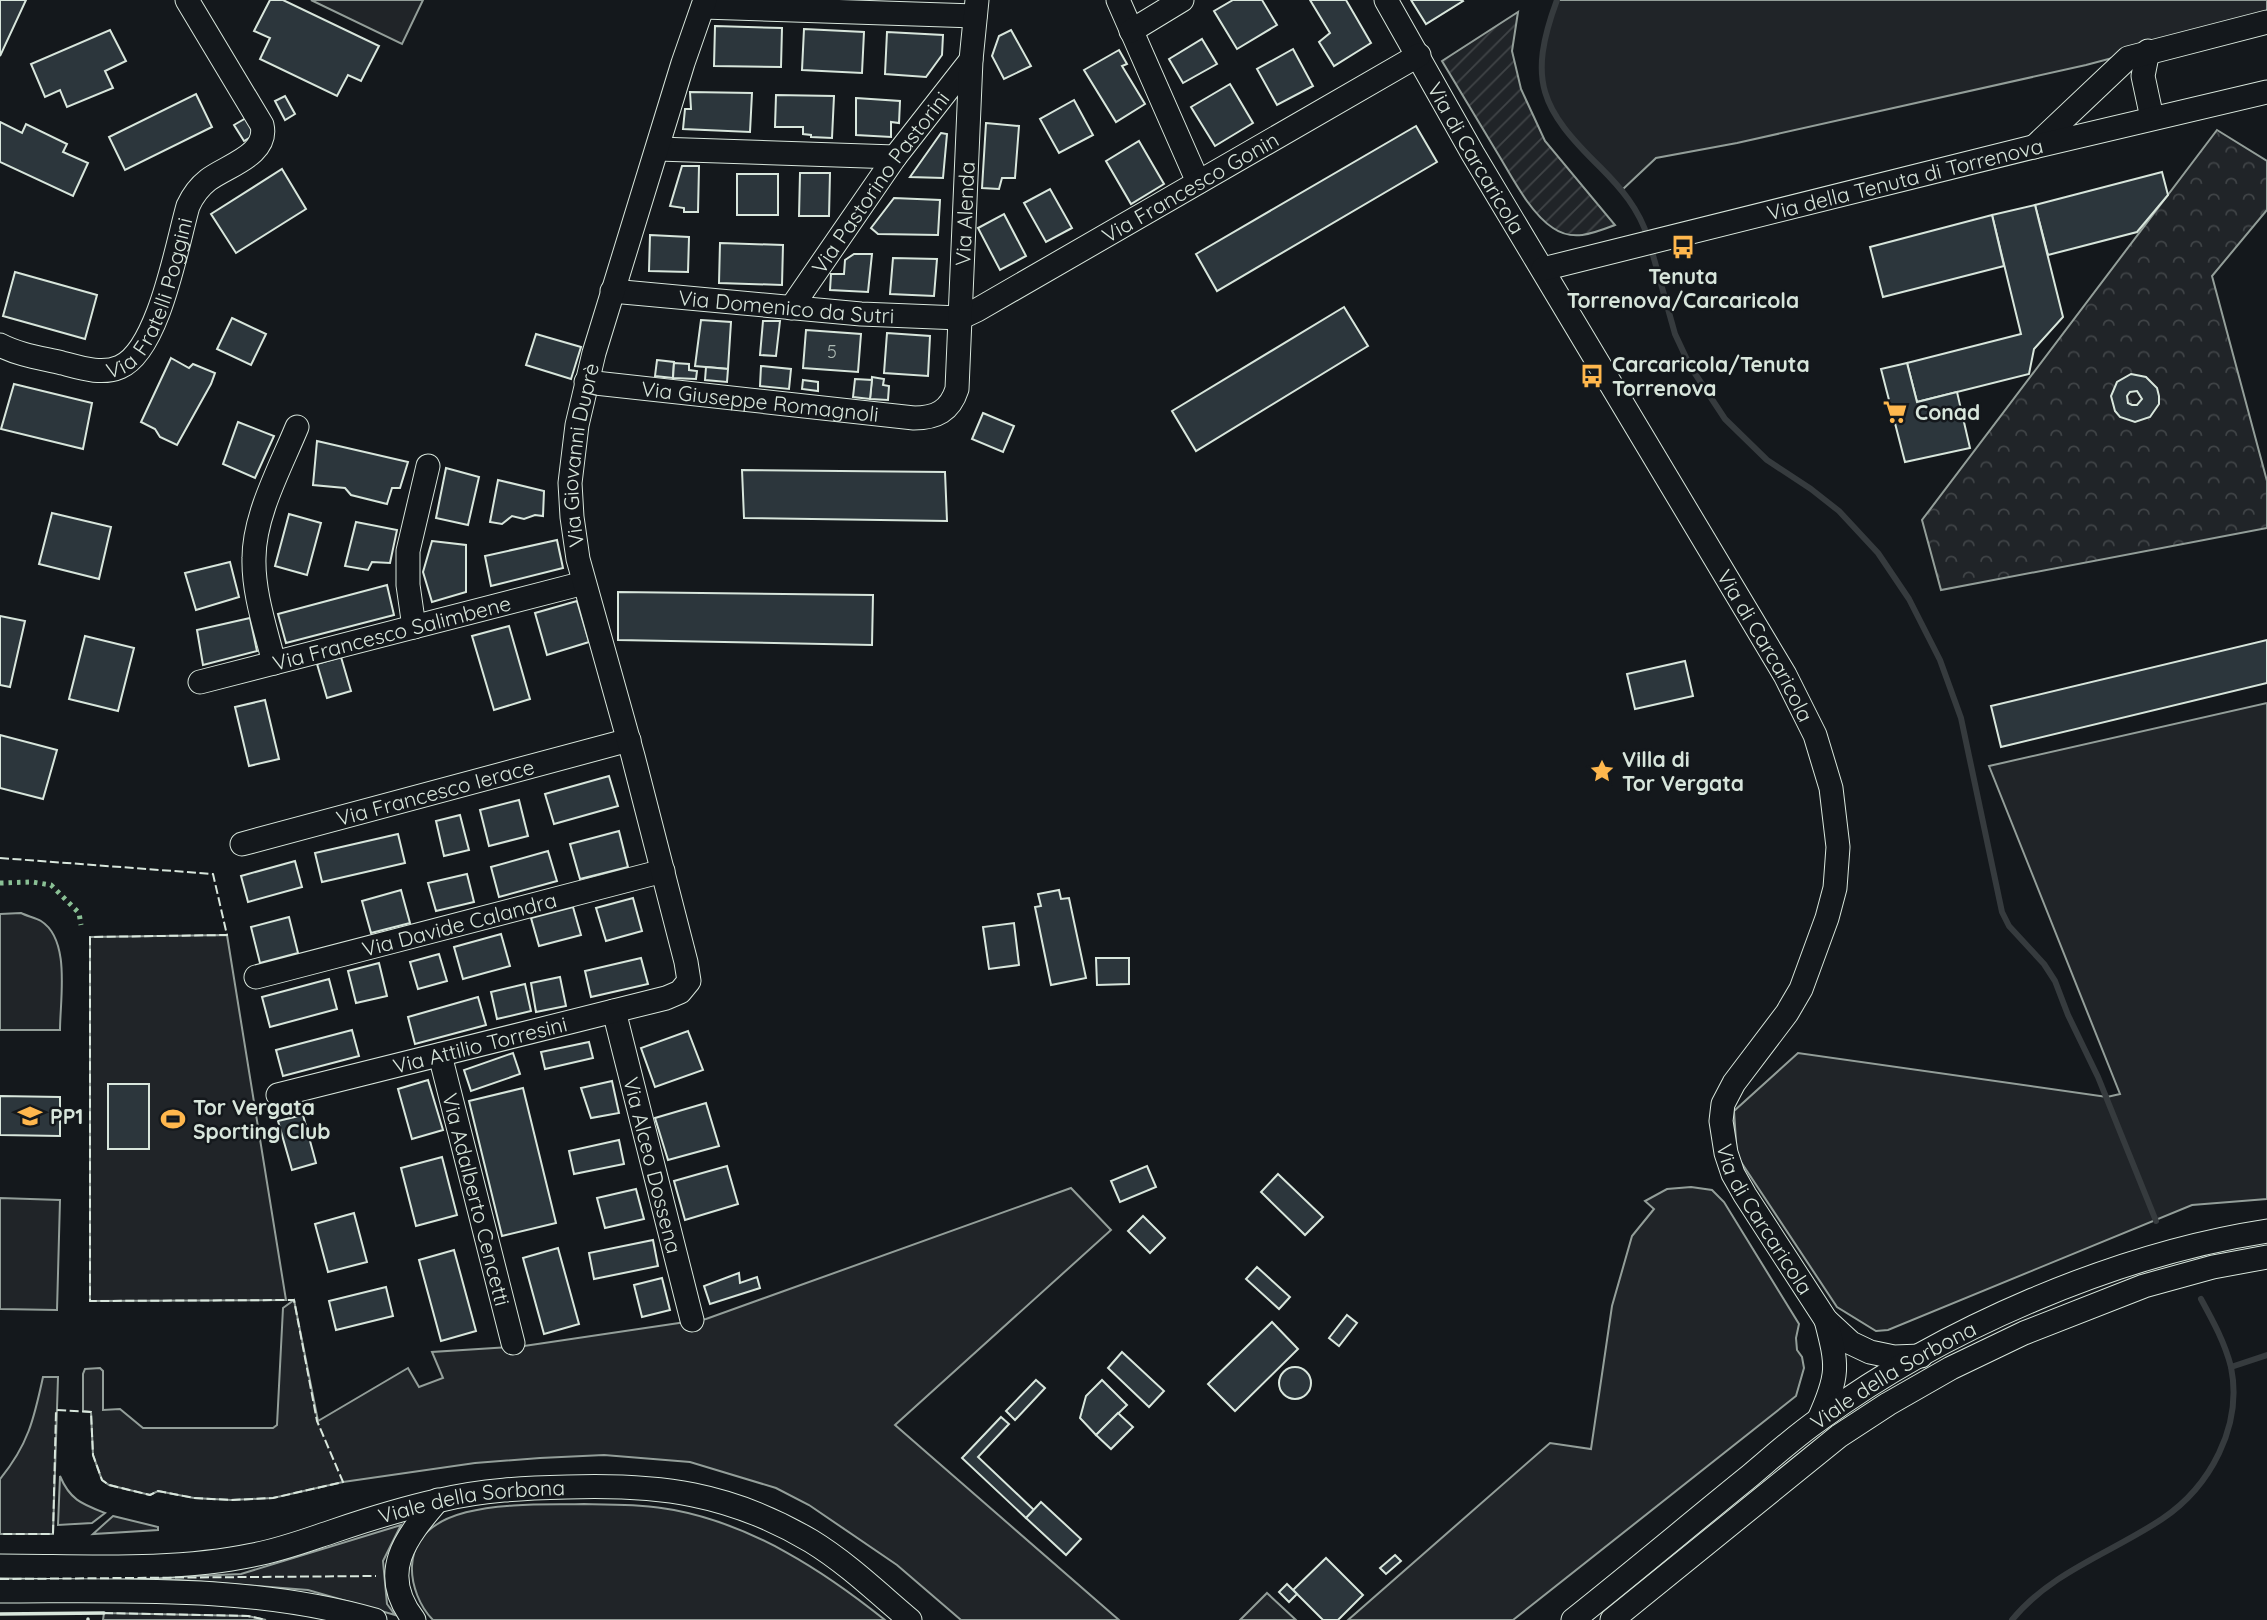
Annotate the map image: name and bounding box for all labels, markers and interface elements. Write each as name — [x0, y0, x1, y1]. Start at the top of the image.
street label: Via di Carcaricola — [1422, 77, 1531, 239]
street label: Via Pastorino Pastorini — [806, 86, 955, 279]
street label: Via Francesco Gonin — [1097, 126, 1283, 248]
street label: Via della Tenuta di Torrenova — [1764, 132, 2045, 226]
street label: Via Alenda — [949, 161, 980, 266]
street label: Via Fratelli Poggini — [103, 215, 197, 384]
bus stop icon: Tenuta Torrenova/Carcaricola — [1669, 233, 1697, 261]
place label: Tenuta Torrenova/Carcaricola — [1567, 263, 1799, 313]
street label: Via Domenico da Sutri — [677, 284, 895, 328]
house number: 5 — [827, 340, 837, 363]
place label: Carcaricola/Tenuta Torrenova — [1612, 351, 1810, 401]
street label: Via Giovanni Duprè — [557, 360, 604, 549]
bus stop icon: Carcaricola/Tenuta Torrenova — [1578, 362, 1606, 390]
street label: Via Giuseppe Romagnoli — [640, 375, 880, 427]
supermarket icon: Conad — [1881, 398, 1909, 426]
place label: Conad — [1915, 399, 1980, 425]
street label: Via di Carcaricola — [1712, 565, 1819, 726]
street label: Via Francesco Salimbene — [270, 589, 514, 676]
place label: Villa di Tor Vergata — [1622, 746, 1744, 796]
street label: Via Francesco Ierace — [333, 753, 537, 831]
place icon: Villa di Tor Vergata — [1588, 757, 1616, 785]
street label: Via Davide Calandra — [359, 886, 559, 962]
street label: Via Attilio Torresini — [390, 1010, 569, 1079]
street label: Via Alceo Dossena — [618, 1074, 688, 1256]
street label: Via Adalberto Cencetti — [437, 1090, 516, 1308]
place label: Tor Vergata Sporting Club — [193, 1094, 331, 1144]
school or university icon: PP1 — [16, 1102, 44, 1130]
place label: PP1 — [50, 1103, 84, 1129]
sports icon: Tor Vergata Sporting Club — [159, 1105, 187, 1133]
street label: Via di Carcaricola — [1712, 1142, 1819, 1299]
street label: Viale della Sorbona — [1805, 1315, 1980, 1435]
street label: Viale della Sorbona — [375, 1474, 565, 1529]

